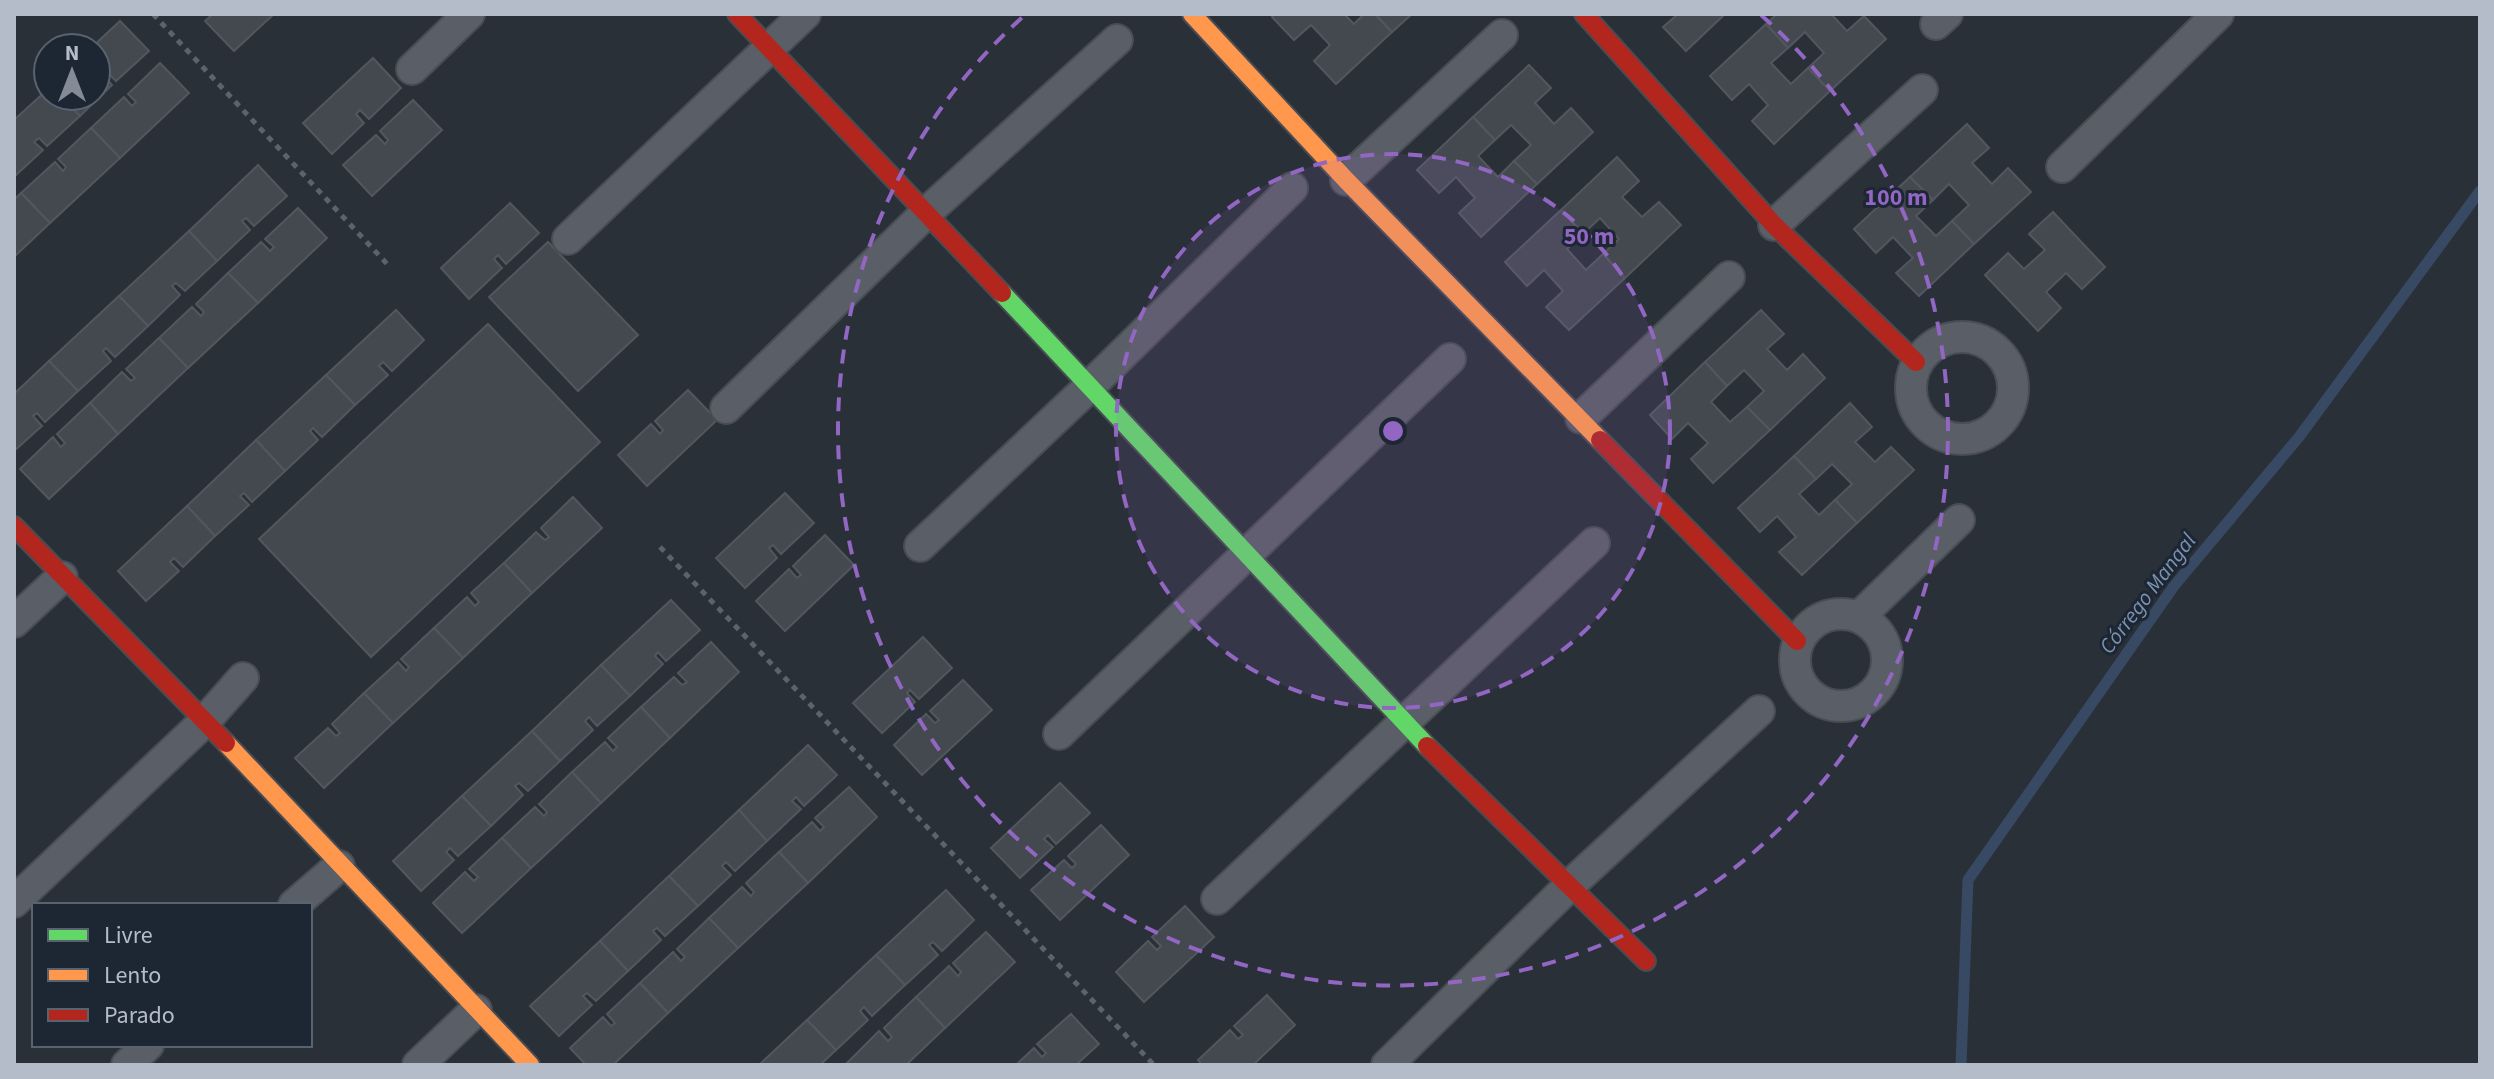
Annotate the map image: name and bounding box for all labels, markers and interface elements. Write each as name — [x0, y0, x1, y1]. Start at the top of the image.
north arrow — [32, 32, 112, 112]
text: N — [65, 37, 79, 69]
text: 100 m — [1864, 180, 1928, 215]
text: 50 m — [1564, 219, 1614, 254]
centre of rings — [1379, 417, 1407, 445]
water label: Córrego Mangal — [2092, 526, 2204, 661]
legend — [32, 903, 312, 1047]
text: Livre — [104, 918, 153, 953]
text: Lento — [104, 958, 161, 993]
text: Parado — [104, 998, 175, 1033]

